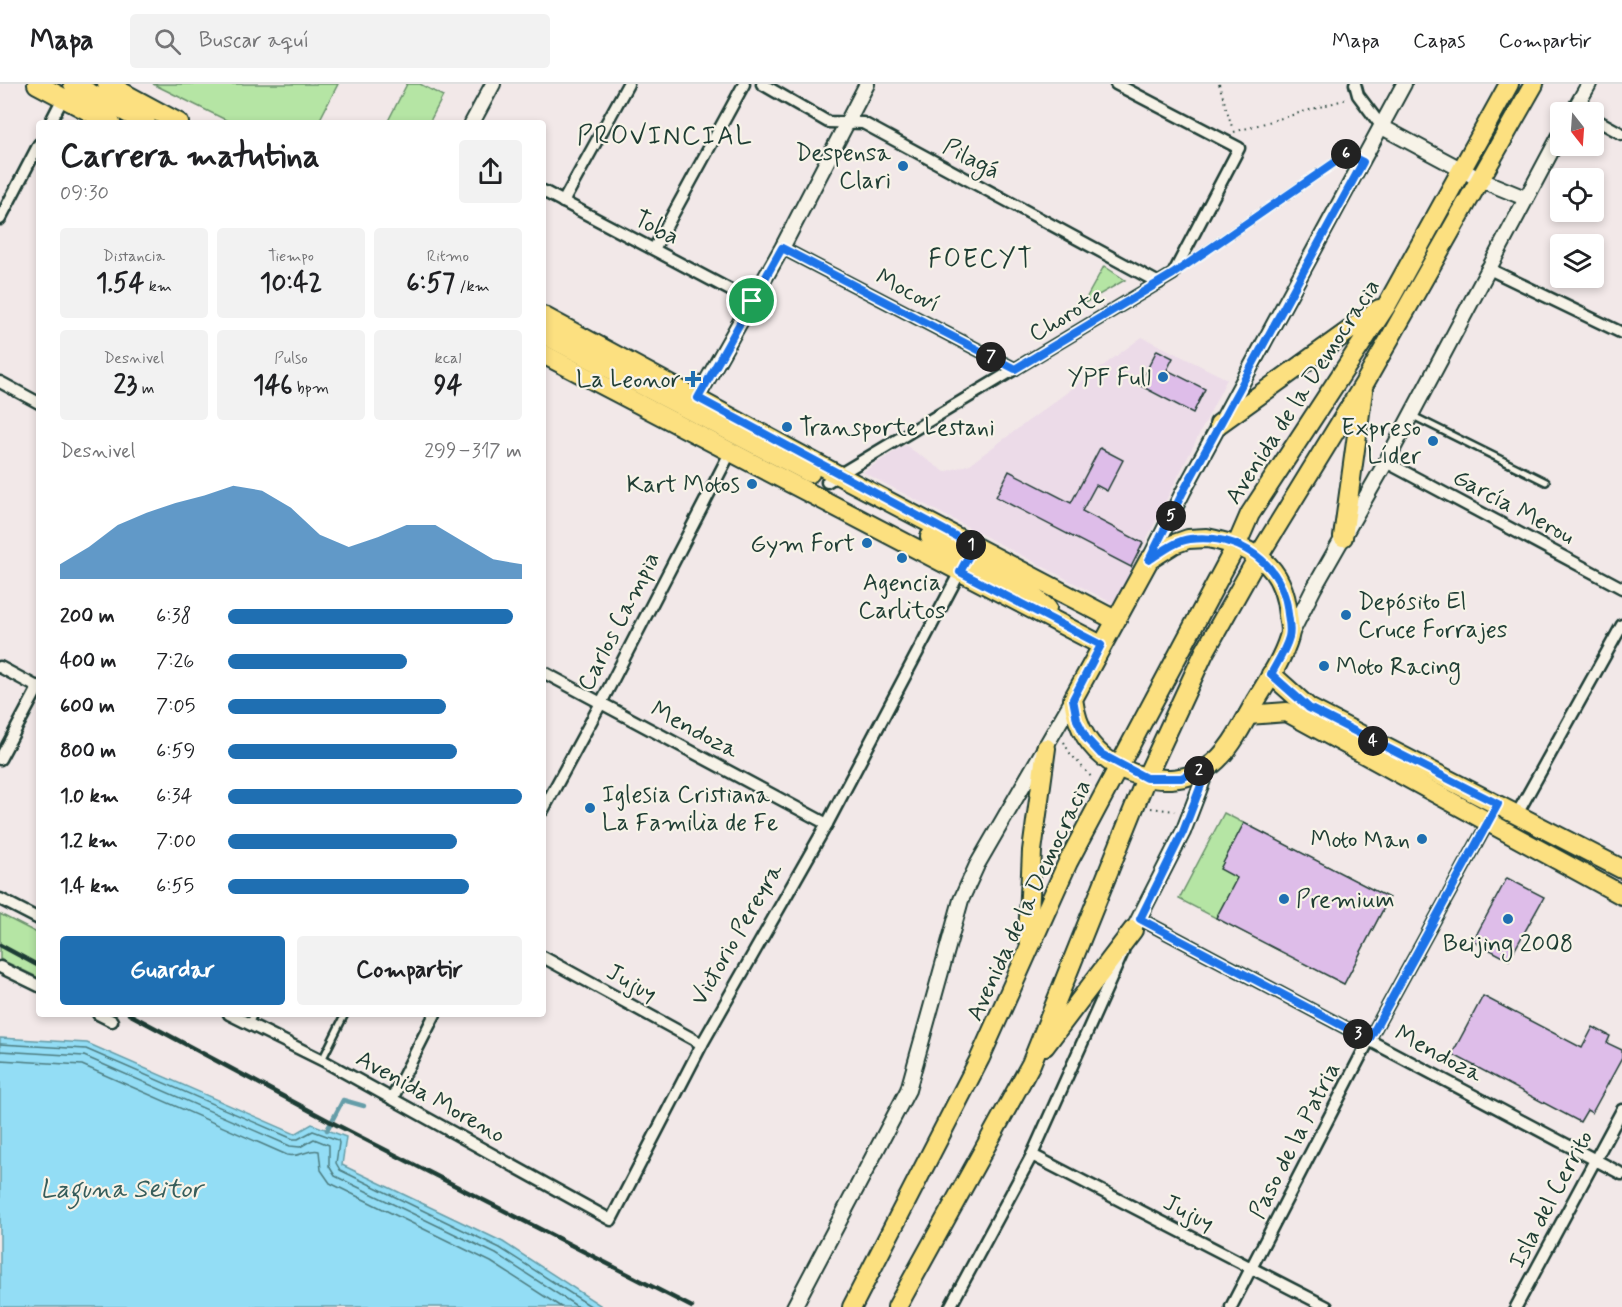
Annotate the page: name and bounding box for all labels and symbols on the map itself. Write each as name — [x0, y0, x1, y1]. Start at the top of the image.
north arrow — [1550, 102, 1604, 156]
district label: PROVINCIAL — [577, 120, 753, 154]
street label: Pilagá — [936, 131, 1005, 189]
place label: Despensa Clari — [796, 138, 892, 197]
pin: 6 — [1331, 139, 1361, 169]
marker: Despensa Clari — [896, 159, 910, 173]
street label: Toba — [628, 204, 684, 253]
district label: FOECYT — [928, 243, 1034, 277]
street label: Mocoví — [870, 262, 945, 321]
street label: Avenida de la Democracia — [1219, 273, 1388, 511]
pin — [726, 275, 777, 326]
street label: Chorote — [1023, 281, 1110, 350]
pin: 7 — [976, 342, 1006, 372]
place label: YPF Full — [1068, 363, 1151, 394]
place label: La Leonor — [576, 365, 681, 396]
marker: YPF Full — [1156, 370, 1170, 384]
marker: La Leonor — [686, 372, 700, 386]
place label: Transporte Lestani — [799, 413, 995, 444]
place label: Expreso Líder — [1341, 413, 1421, 472]
marker: Transporte Lestani — [780, 420, 794, 434]
marker: Expreso Líder — [1426, 434, 1440, 448]
street label: García Merou — [1447, 462, 1580, 553]
place label: Kart Motos — [626, 470, 740, 501]
marker: Kart Motos — [745, 477, 759, 491]
pin: 5 — [1156, 501, 1186, 531]
place label: Gym Fort — [750, 529, 855, 560]
pin: 1 — [956, 530, 986, 560]
marker: Gym Fort — [860, 536, 874, 550]
street label: Carlos Campia — [571, 547, 668, 697]
marker: Agencia Carlitos — [895, 551, 909, 565]
place label: Agencia Carlitos — [858, 568, 946, 627]
place label: Depósito El Cruce Forrajes — [1358, 587, 1508, 646]
marker: Depósito El Cruce Forrajes — [1339, 608, 1353, 622]
place label: Moto Racing — [1336, 652, 1461, 685]
marker: Moto Racing — [1317, 659, 1331, 673]
street label: Mendoza — [645, 694, 744, 767]
pin: 4 — [1358, 726, 1388, 756]
pin: 2 — [1184, 756, 1214, 786]
street label: Avenida de la Democracia — [960, 775, 1099, 1026]
place label: Iglesia Cristiana La Familia de Fe — [602, 780, 778, 839]
marker: Iglesia Cristiana La Familia de Fe — [583, 801, 597, 815]
place label: Moto Man — [1310, 825, 1410, 856]
marker: Moto Man — [1415, 832, 1429, 846]
street label: Victorio Pereyra — [684, 857, 791, 1012]
place label: Premium — [1296, 885, 1395, 916]
marker: Premium — [1277, 892, 1291, 906]
marker: Beijing 2008 — [1501, 912, 1515, 926]
place label: Beijing 2008 — [1443, 929, 1573, 962]
street label: Jujuy — [601, 957, 662, 1010]
street label: Mendoza — [1389, 1018, 1488, 1091]
pin: 3 — [1343, 1019, 1373, 1049]
street label: Avenida Moreno — [350, 1044, 510, 1151]
street label: Paso de la Patria — [1242, 1057, 1348, 1224]
street label: Isla del Cerrito — [1502, 1125, 1601, 1274]
water label: Laguna Seitor — [40, 1173, 205, 1210]
street label: Jujuy — [1158, 1187, 1219, 1239]

